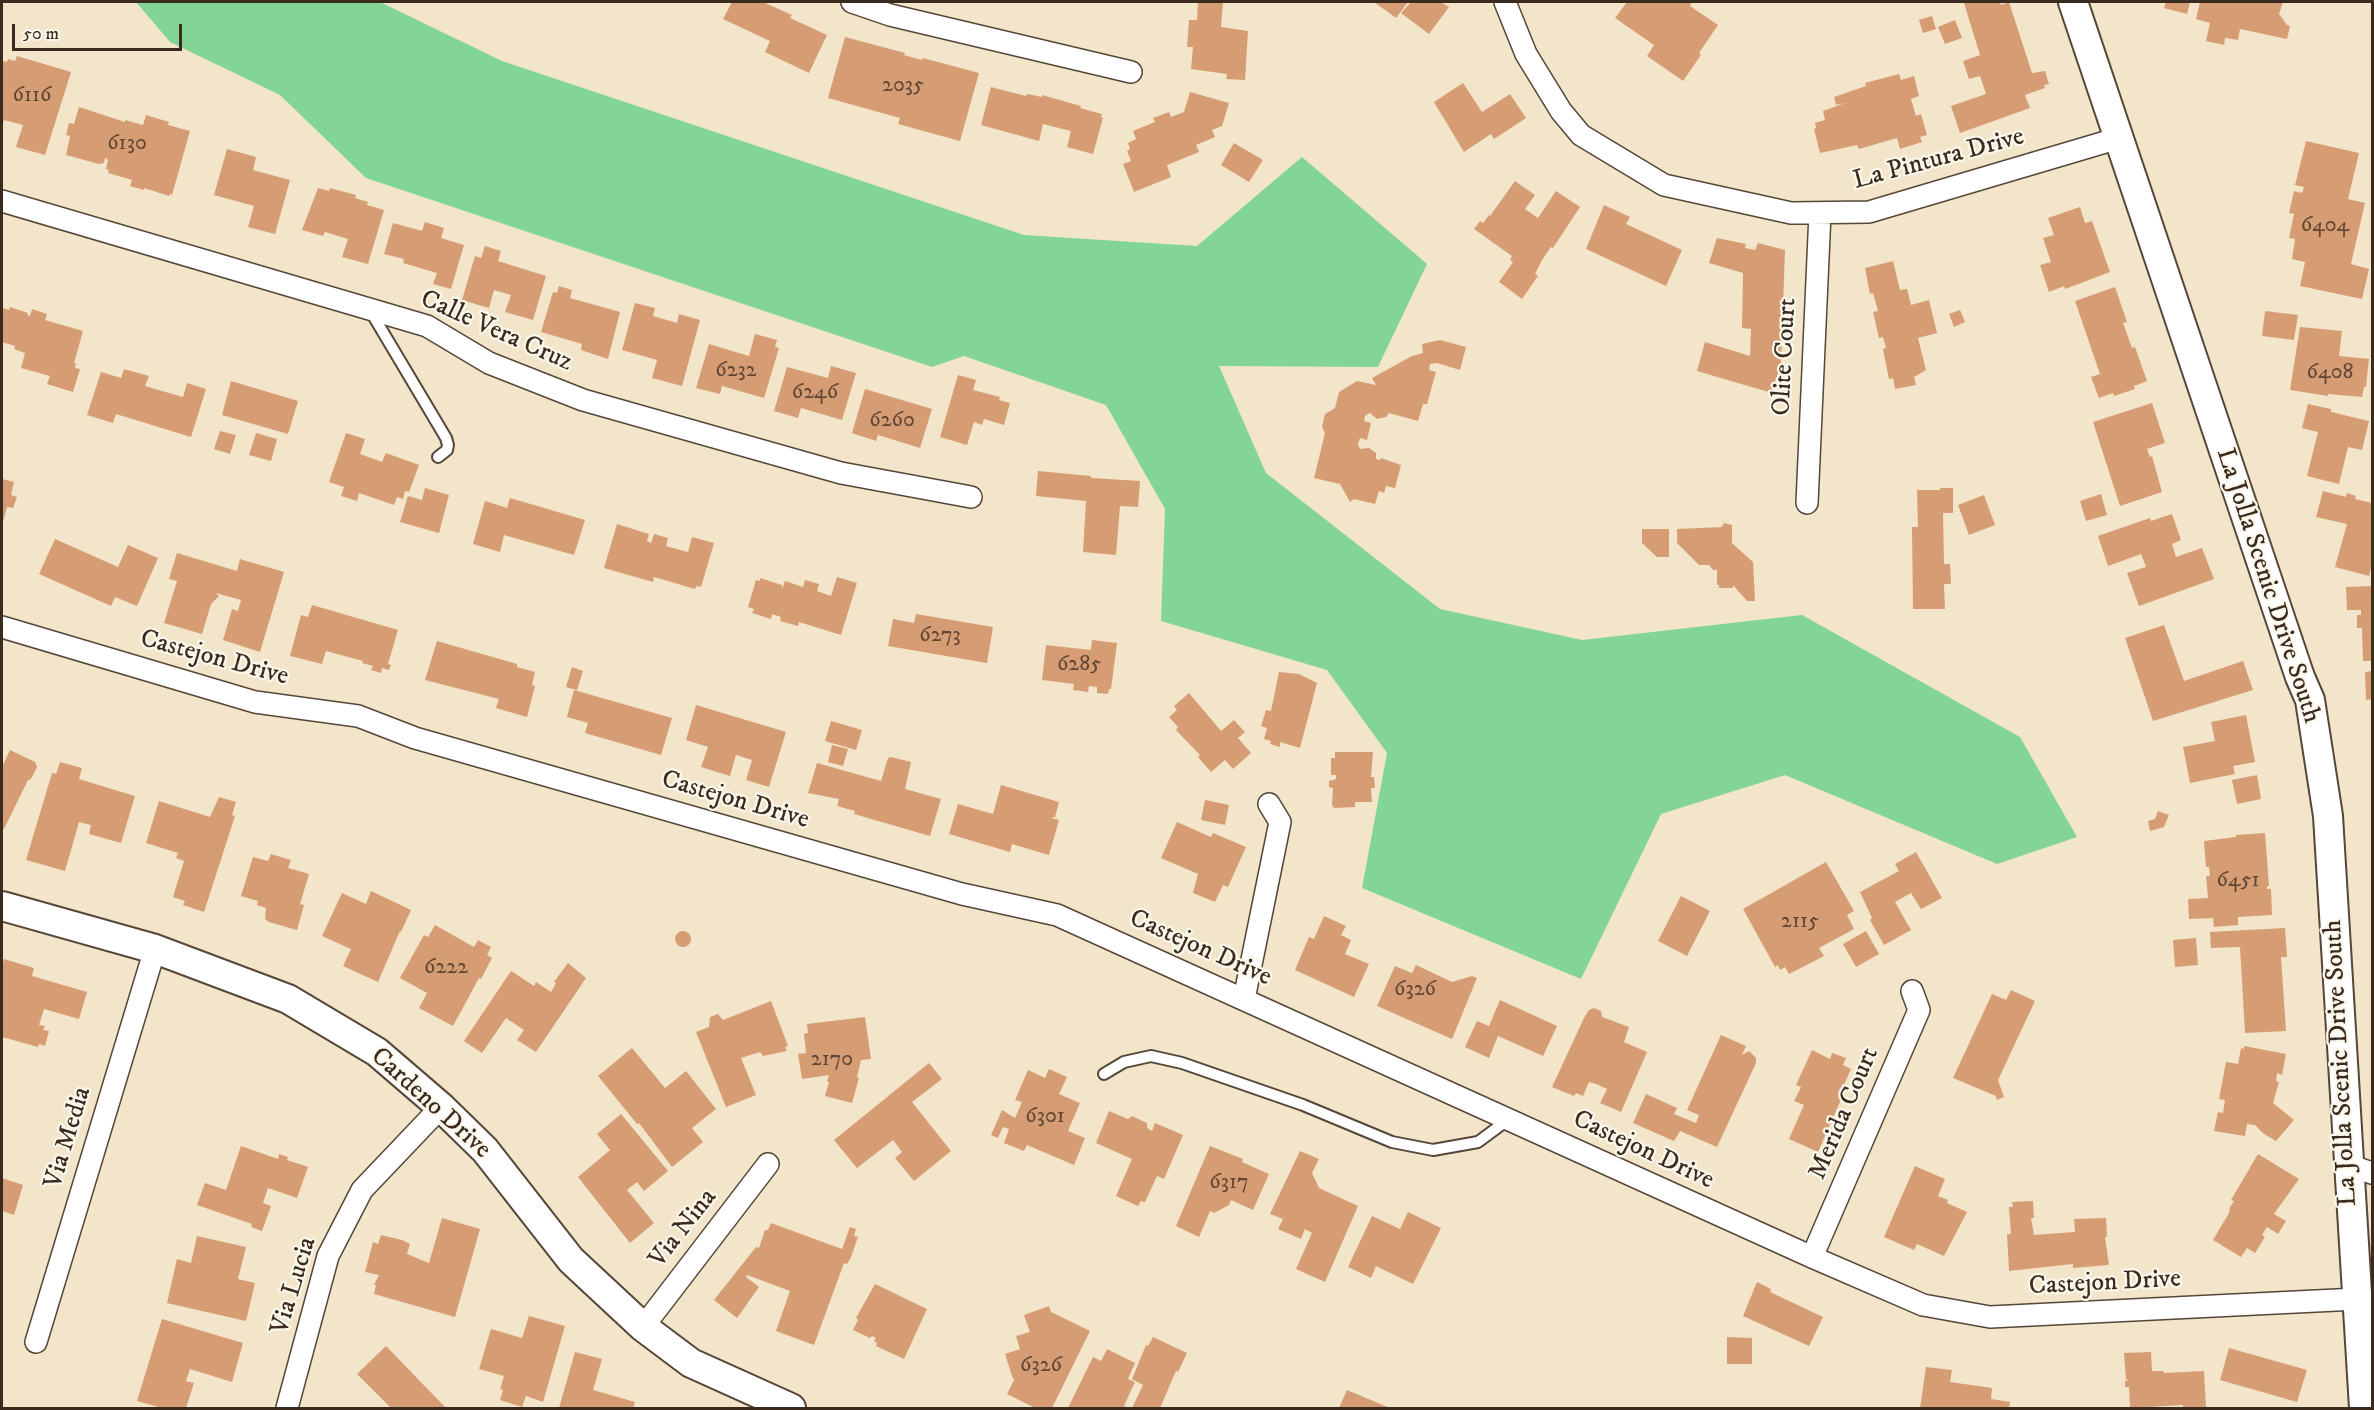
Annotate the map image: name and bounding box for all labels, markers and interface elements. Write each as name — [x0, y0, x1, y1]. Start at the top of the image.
scale bar — [15, 12, 184, 50]
text: 50 m — [23, 23, 59, 45]
house number: 2035 — [882, 73, 924, 99]
house number: 6116 — [13, 83, 51, 109]
street label: La Pintura Drive — [1850, 122, 2028, 198]
house number: 6130 — [107, 131, 147, 157]
house number: 6404 — [2301, 213, 2349, 239]
street label: Calle Vera Cruz — [415, 285, 577, 379]
street label: Olite Court — [1767, 297, 1805, 417]
house number: 6232 — [715, 358, 757, 384]
house number: 6408 — [2307, 360, 2353, 386]
house number: 6246 — [792, 380, 838, 406]
house number: 6260 — [869, 408, 915, 434]
street label: La Jolla Scenic Drive South — [2208, 445, 2326, 727]
house number: 6273 — [919, 623, 961, 649]
street label: Castejon Drive — [137, 624, 291, 694]
house number: 6285 — [1057, 652, 1101, 678]
street label: Castejon Drive — [658, 765, 812, 837]
house number: 6451 — [2217, 868, 2259, 894]
street label: Castejon Drive — [1124, 904, 1276, 994]
house number: 2115 — [1781, 909, 1819, 935]
street label: La Jolla Scenic Drive South — [2319, 919, 2365, 1207]
house number: 6222 — [424, 955, 468, 981]
house number: 6326 — [1394, 977, 1436, 1003]
street label: Cardeno Drive — [363, 1042, 497, 1166]
street label: Merida Court — [1803, 1043, 1887, 1185]
house number: 2170 — [811, 1047, 853, 1073]
street label: Via Media — [39, 1083, 99, 1193]
house number: 6301 — [1025, 1104, 1065, 1130]
street label: Castejon Drive — [1567, 1105, 1719, 1197]
house number: 6317 — [1209, 1170, 1249, 1196]
street label: Via Nina — [644, 1183, 724, 1275]
street label: Via Lucia — [265, 1234, 325, 1338]
street label: Castejon Drive — [2028, 1264, 2182, 1304]
house number: 6326 — [1020, 1353, 1062, 1379]

